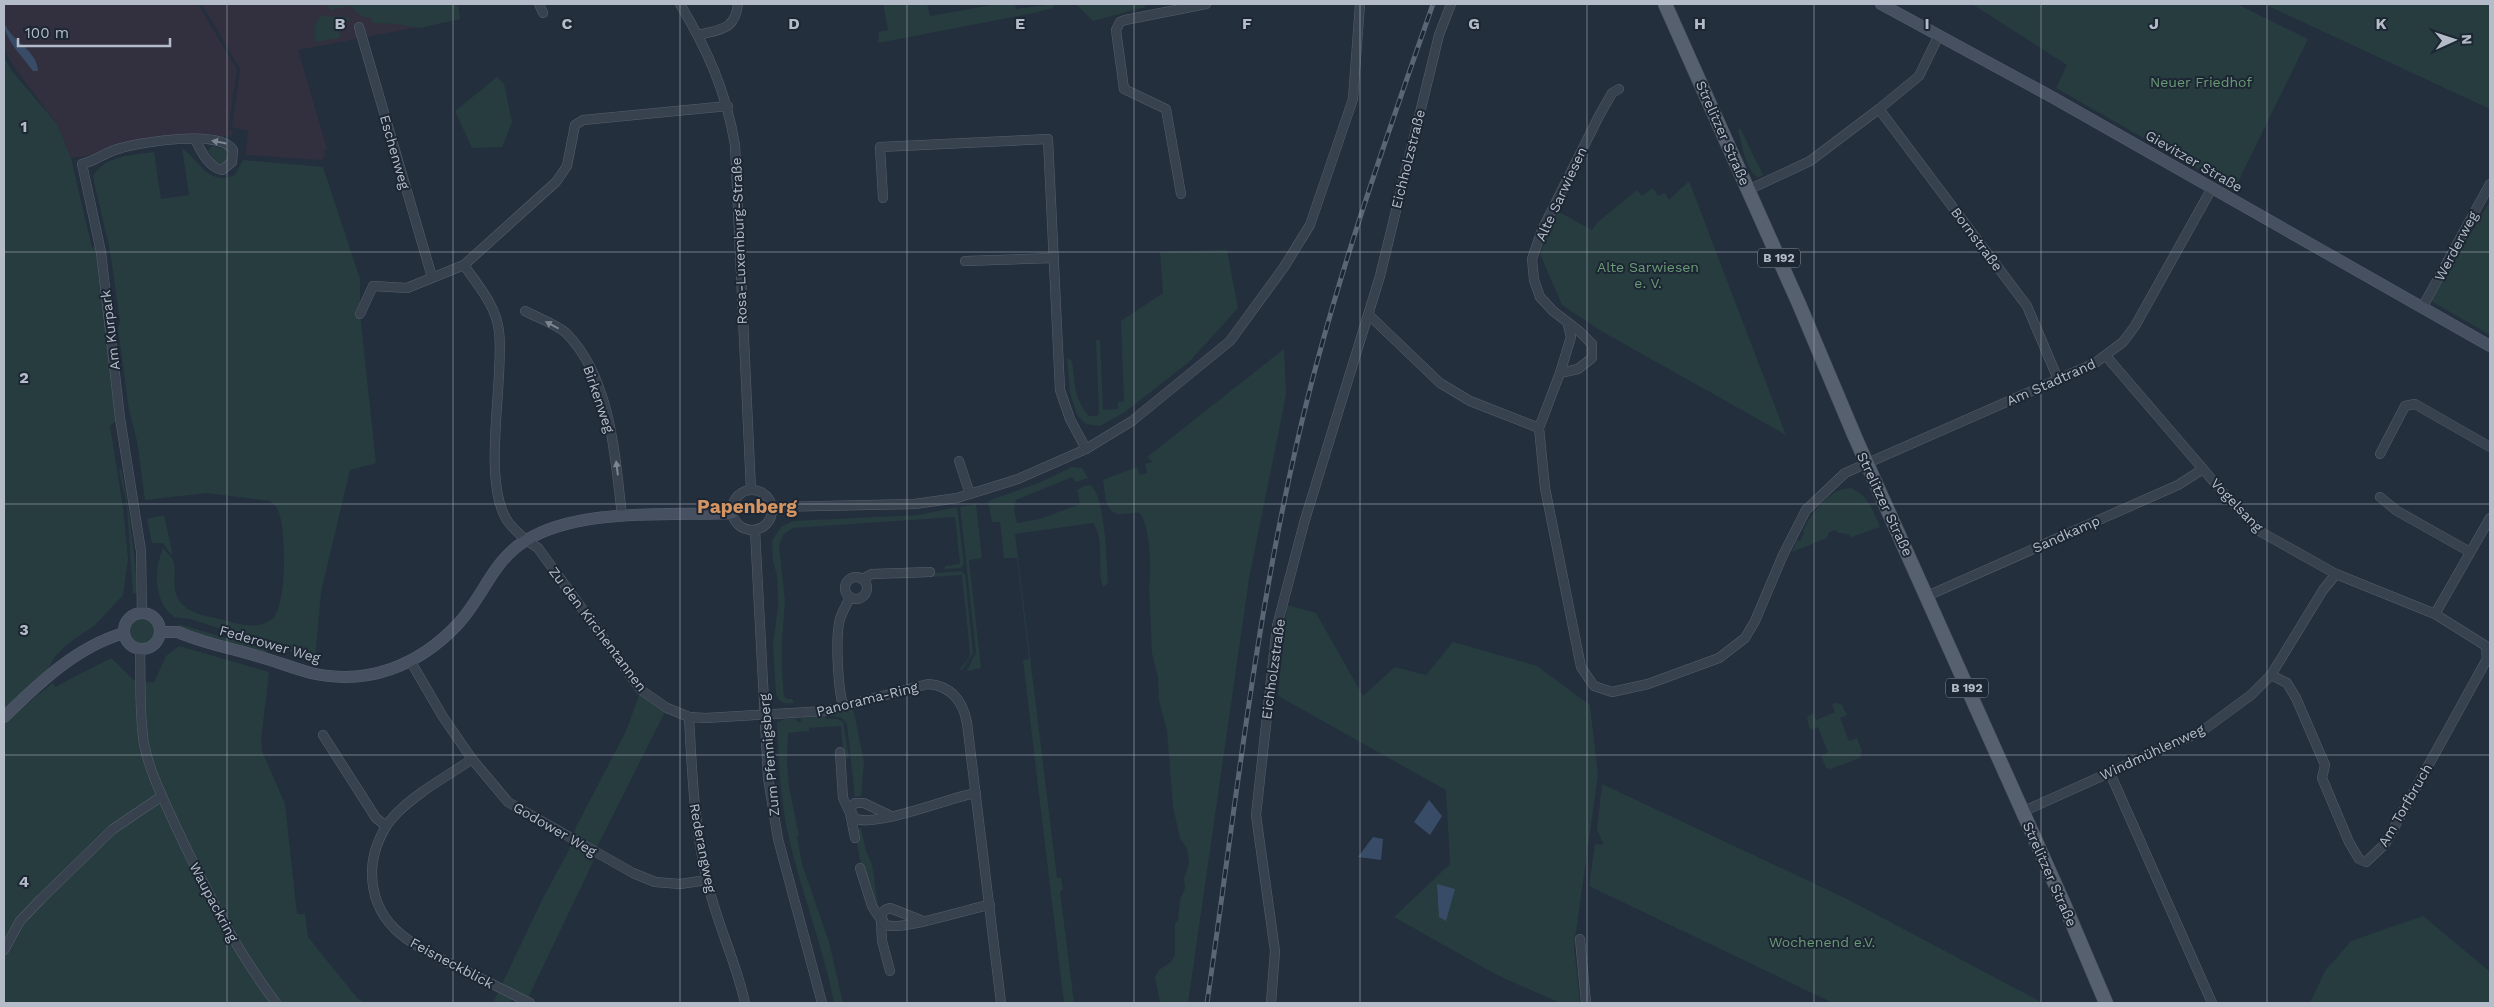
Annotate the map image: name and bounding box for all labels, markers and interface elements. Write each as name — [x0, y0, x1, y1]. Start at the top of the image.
text: B — [335, 14, 346, 33]
text: C — [562, 14, 573, 33]
text: D — [788, 14, 800, 33]
text: E — [1015, 14, 1025, 33]
text: F — [1242, 14, 1252, 33]
text: G — [1468, 14, 1480, 33]
text: H — [1694, 14, 1706, 33]
text: I — [1924, 14, 1930, 33]
text: J — [2149, 14, 2159, 33]
text: K — [2375, 14, 2387, 33]
scale bar — [18, 15, 170, 47]
north arrow — [2429, 15, 2479, 65]
text: 100 m — [25, 24, 69, 42]
text: N — [2459, 34, 2475, 45]
park label: Neuer Friedhof — [2150, 74, 2252, 90]
street label: Strelitzer Straße — [1693, 78, 1753, 188]
street label: Eichholzstraße — [1388, 108, 1428, 210]
street label: Eschenweg — [377, 113, 413, 191]
text: 1 — [21, 117, 27, 136]
street label: Gievitzer Straße — [2143, 127, 2245, 195]
one-way arrow — [210, 137, 226, 145]
street label: Alte Sarwiesen — [1532, 144, 1590, 244]
street label: Rosa-Luxemburg-Straße — [728, 157, 750, 325]
street label: Bornstraße — [1948, 204, 2006, 274]
street label: Werderweg — [2431, 208, 2481, 283]
road number: B 192 — [1758, 248, 1800, 268]
park label: Alte Sarwiesen e. V. — [1597, 259, 1699, 291]
street label: Am Kurpark — [97, 289, 123, 371]
one-way arrow — [545, 321, 559, 329]
street label: Am Stadtrand — [2004, 355, 2098, 409]
street label: Birkenweg — [580, 363, 618, 435]
text: 2 — [19, 368, 29, 387]
street label: Strelitzer Straße — [1854, 449, 1916, 559]
one-way arrow — [613, 460, 621, 476]
street label: Vogelsang — [2208, 475, 2267, 535]
district label: Papenberg — [697, 495, 797, 518]
street label: Sandkamp — [2030, 512, 2102, 556]
street label: Zu den Kirchentannen — [546, 564, 650, 694]
street label: Eichholzstraße — [1258, 618, 1288, 720]
text: 3 — [19, 620, 29, 639]
street label: Federower Weg — [218, 622, 323, 666]
street label: Panorama-Ring — [815, 678, 920, 719]
road number: B 192 — [1946, 678, 1988, 698]
street label: Zum Pfennigsberg — [756, 693, 782, 817]
street label: Windmühlenweg — [2097, 721, 2207, 783]
street label: Am Torfbruch — [2375, 761, 2435, 849]
street label: Godower Weg — [511, 799, 600, 860]
street label: Rederangweg — [687, 802, 720, 894]
street label: Strelitzer Straße — [2020, 819, 2080, 929]
street label: Waupackring — [186, 860, 242, 945]
text: 4 — [19, 872, 29, 891]
street label: Feisneckblick — [408, 934, 496, 992]
park label: Wochenend e.V. — [1769, 934, 1875, 950]

